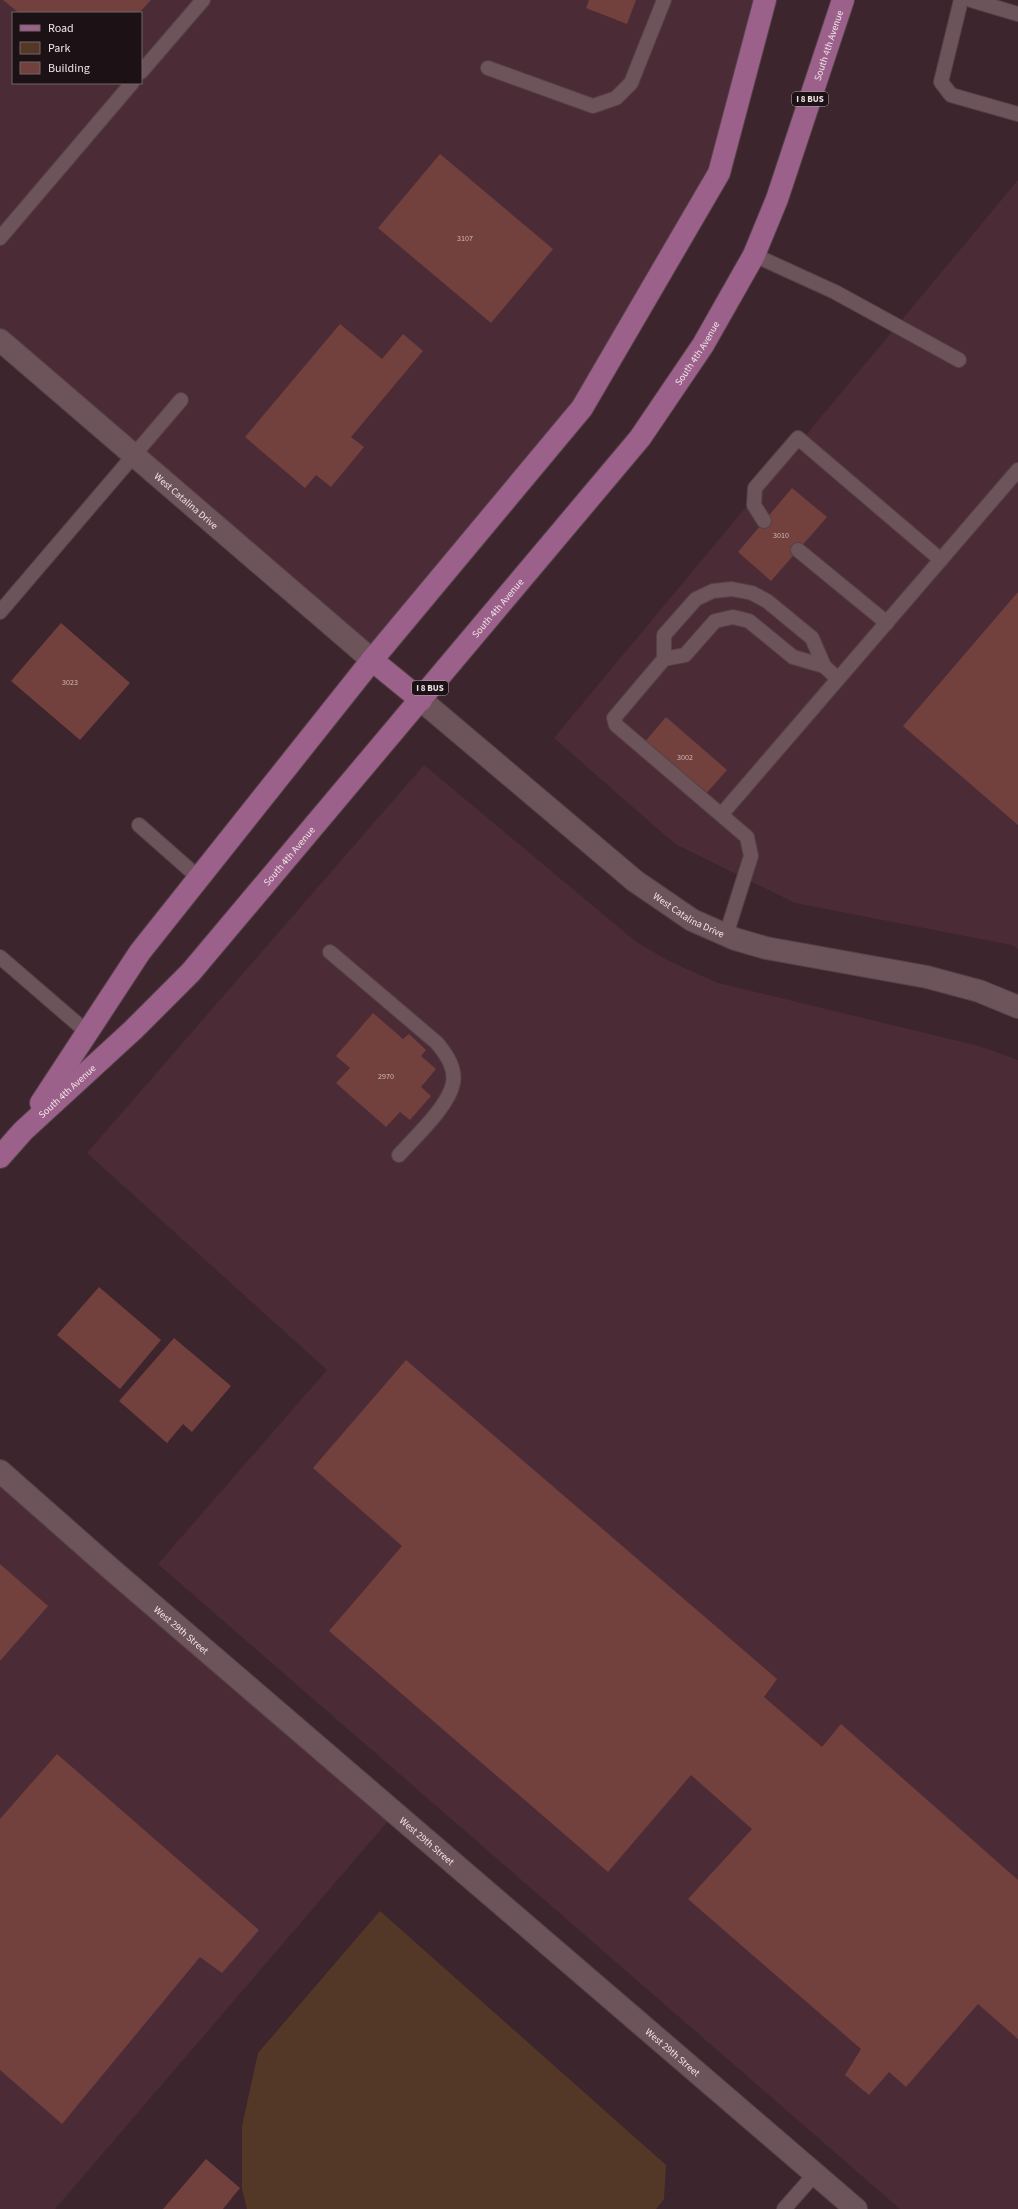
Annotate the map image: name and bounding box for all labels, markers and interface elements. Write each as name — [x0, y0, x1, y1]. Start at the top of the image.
street label: South 4th Avenue — [811, 8, 847, 83]
legend — [12, 12, 142, 84]
text: Road — [48, 20, 74, 37]
text: Park — [48, 40, 70, 57]
text: Building — [48, 60, 90, 77]
road number: I 8 BUS — [792, 92, 828, 106]
house number: 3107 — [457, 233, 473, 244]
street label: South 4th Avenue — [672, 319, 723, 388]
street label: West Catalina Drive — [151, 470, 221, 533]
house number: 3010 — [773, 530, 789, 541]
street label: South 4th Avenue — [469, 576, 527, 641]
house number: 3023 — [62, 677, 78, 688]
road number: I 8 BUS — [412, 681, 448, 695]
house number: 3002 — [677, 752, 693, 763]
street label: South 4th Avenue — [260, 824, 319, 889]
street label: West Catalina Drive — [650, 889, 726, 941]
street label: South 4th Avenue — [35, 1062, 99, 1122]
house number: 2970 — [378, 1071, 394, 1082]
street label: West 29th Street — [150, 1603, 212, 1658]
street label: West 29th Street — [396, 1814, 457, 1869]
street label: West 29th Street — [642, 2025, 703, 2080]

